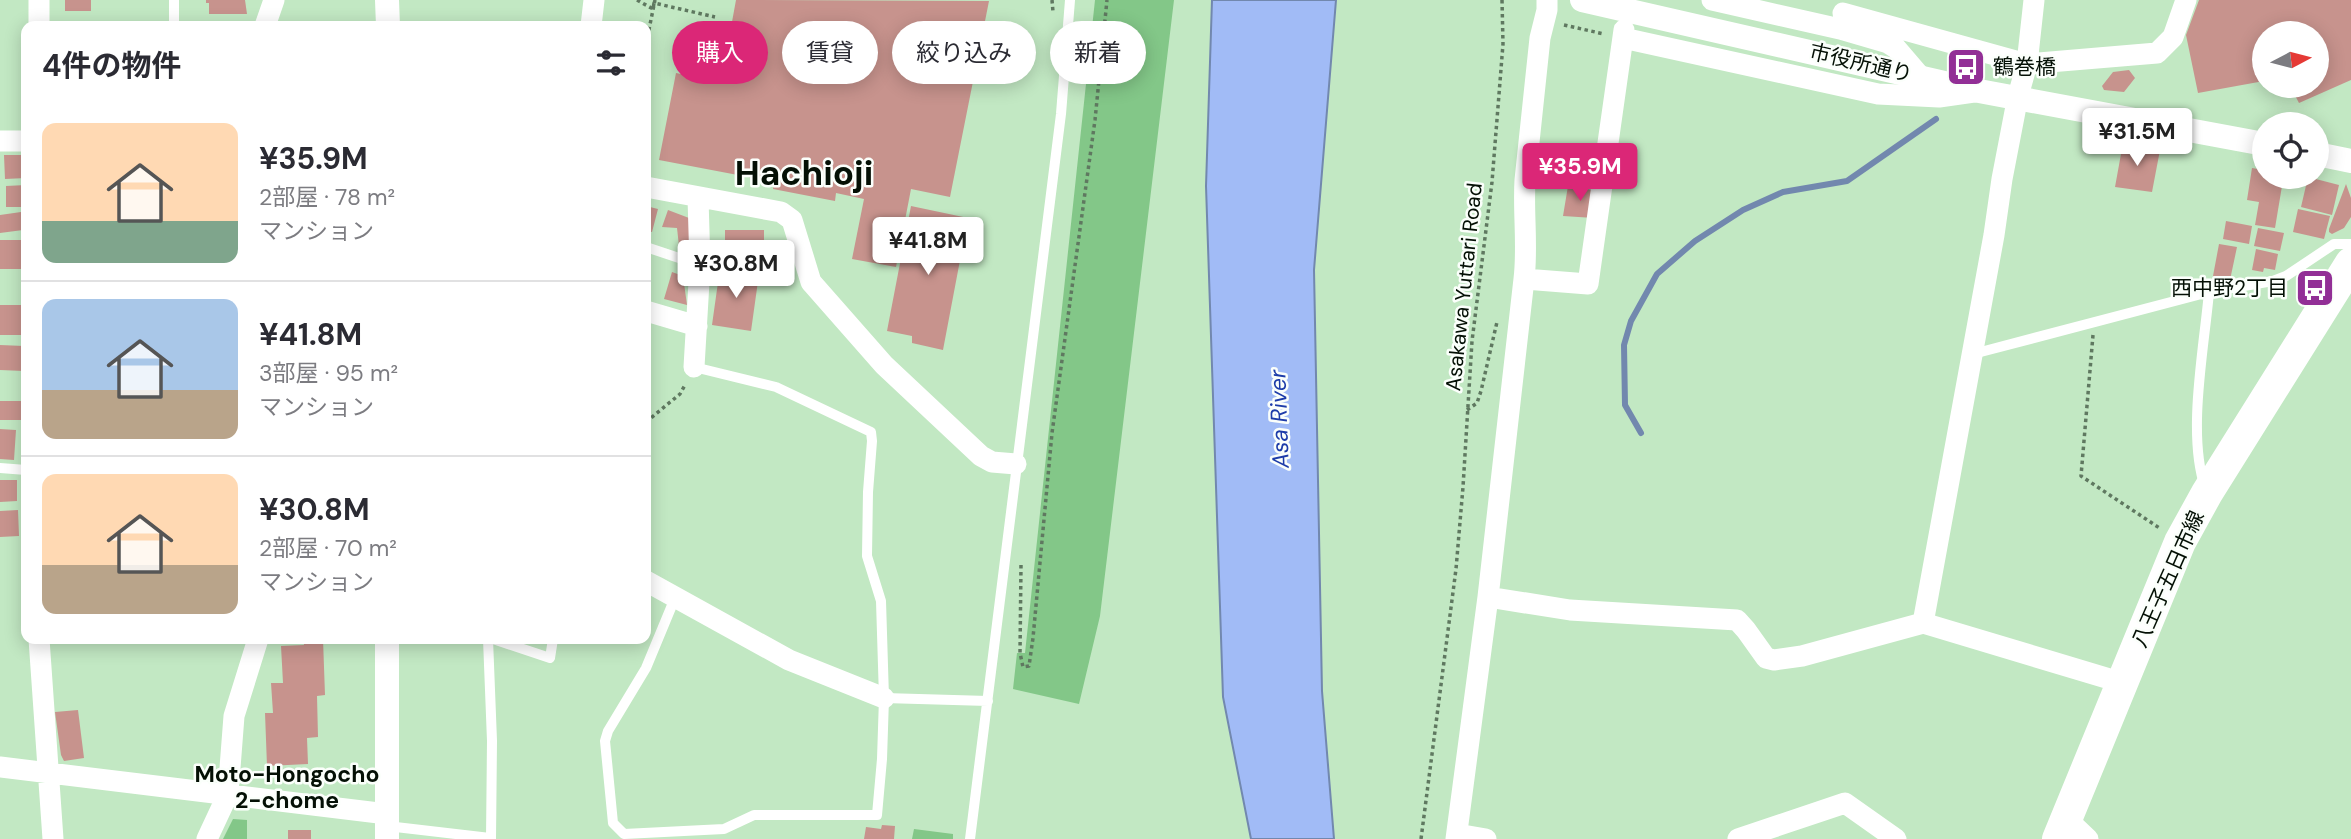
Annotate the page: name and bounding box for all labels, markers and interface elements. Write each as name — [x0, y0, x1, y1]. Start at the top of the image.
chip: 購入 — [672, 21, 768, 84]
chip: 賃貸 — [782, 21, 878, 84]
chip: 絞り込み — [892, 21, 1036, 84]
chip: 新着 — [1050, 21, 1146, 84]
north arrow — [2252, 21, 2329, 98]
map controls — [2252, 21, 2329, 189]
street label: 市役所通り — [1807, 38, 1915, 88]
icon: filters — [592, 44, 630, 82]
text: 4件の物件 — [42, 46, 182, 85]
bus stop icon: 鶴巻橋 — [1945, 46, 1987, 88]
place label: 鶴巻橋 — [1993, 53, 2056, 81]
pin: ¥31.5M — [2080, 108, 2194, 168]
button: locate — [2252, 112, 2329, 189]
text: ¥31.5M — [2098, 116, 2176, 146]
text: ¥35.9M — [259, 139, 368, 178]
pin: ¥35.9M — [1523, 144, 1637, 203]
district label: Hachioji — [735, 150, 873, 196]
icon: home — [98, 151, 182, 235]
text: ¥35.9M — [1538, 151, 1622, 181]
text: 2部屋 · 78 m² — [259, 182, 395, 212]
street label: Asakawa Yuttari Road — [1439, 182, 1489, 392]
text: マンション — [259, 216, 374, 246]
pin: ¥41.8M — [871, 218, 985, 277]
text: ¥41.8M — [888, 225, 968, 255]
pin: ¥30.8M — [679, 240, 793, 300]
text: ¥30.8M — [694, 248, 778, 278]
bus stop icon: 西中野2丁目 — [2294, 267, 2336, 309]
place label: 西中野2丁目 — [2171, 274, 2288, 302]
text: ¥41.8M — [259, 315, 362, 354]
icon: home — [98, 327, 182, 411]
text: 3部屋 · 95 m² — [259, 358, 398, 388]
water label: Asa River — [1262, 368, 1296, 470]
text: マンション — [259, 392, 374, 422]
text: ¥30.8M — [259, 490, 370, 529]
icon: home — [98, 502, 182, 586]
street label: 八王子五日市線 — [2125, 506, 2211, 652]
text: 2部屋 · 70 m² — [259, 533, 397, 563]
text: マンション — [259, 567, 374, 597]
district label: Moto-Hongocho 2-chome — [194, 759, 380, 815]

